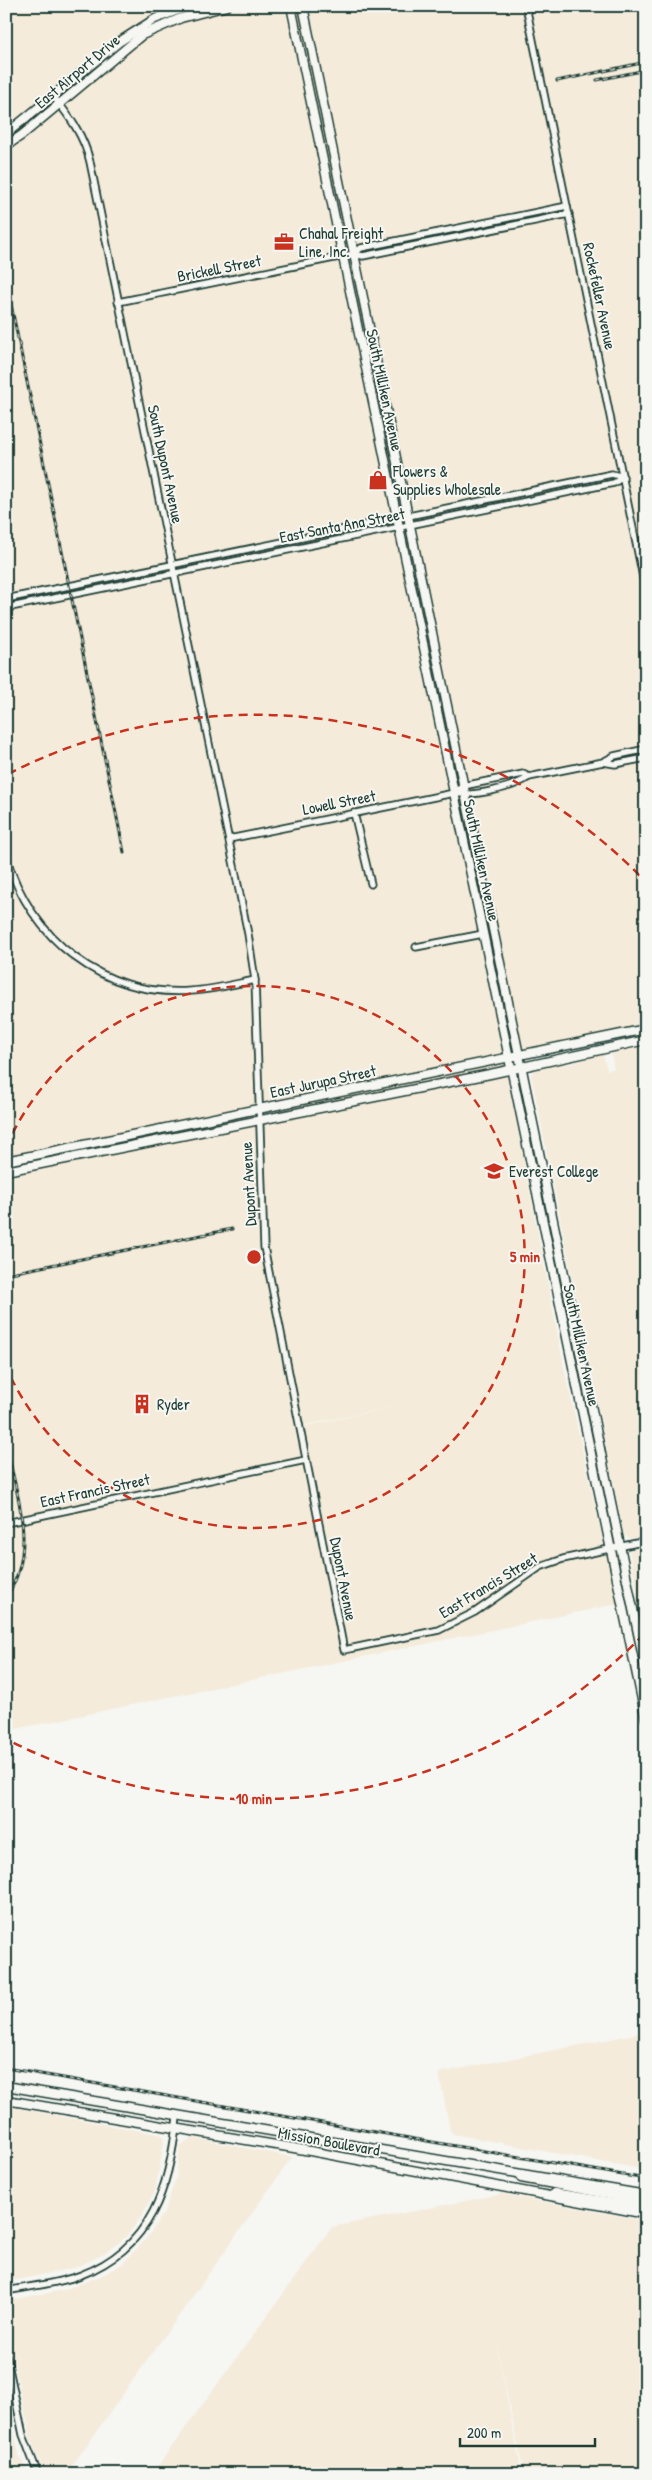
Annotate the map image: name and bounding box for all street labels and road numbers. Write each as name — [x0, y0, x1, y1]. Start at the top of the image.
street label: East Airport Drive — [30, 28, 125, 113]
street label: Rockefeller Avenue — [578, 241, 622, 352]
street label: Brickell Street — [175, 249, 263, 287]
street label: South Milliken Avenue — [361, 327, 409, 454]
street label: South Dupont Avenue — [143, 403, 189, 526]
street label: East Santa Ana Street — [277, 502, 407, 548]
street label: Lowell Street — [301, 784, 378, 820]
street label: South Milliken Avenue — [458, 797, 506, 924]
street label: East Jurupa Street — [268, 1059, 378, 1103]
street label: Dupont Avenue — [235, 1141, 261, 1227]
street label: South Milliken Avenue — [558, 1282, 606, 1409]
street label: East Francis Street — [38, 1468, 152, 1512]
street label: Dupont Avenue — [325, 1536, 363, 1623]
street label: East Francis Street — [435, 1547, 542, 1623]
street label: Mission Boulevard — [276, 2121, 382, 2161]

